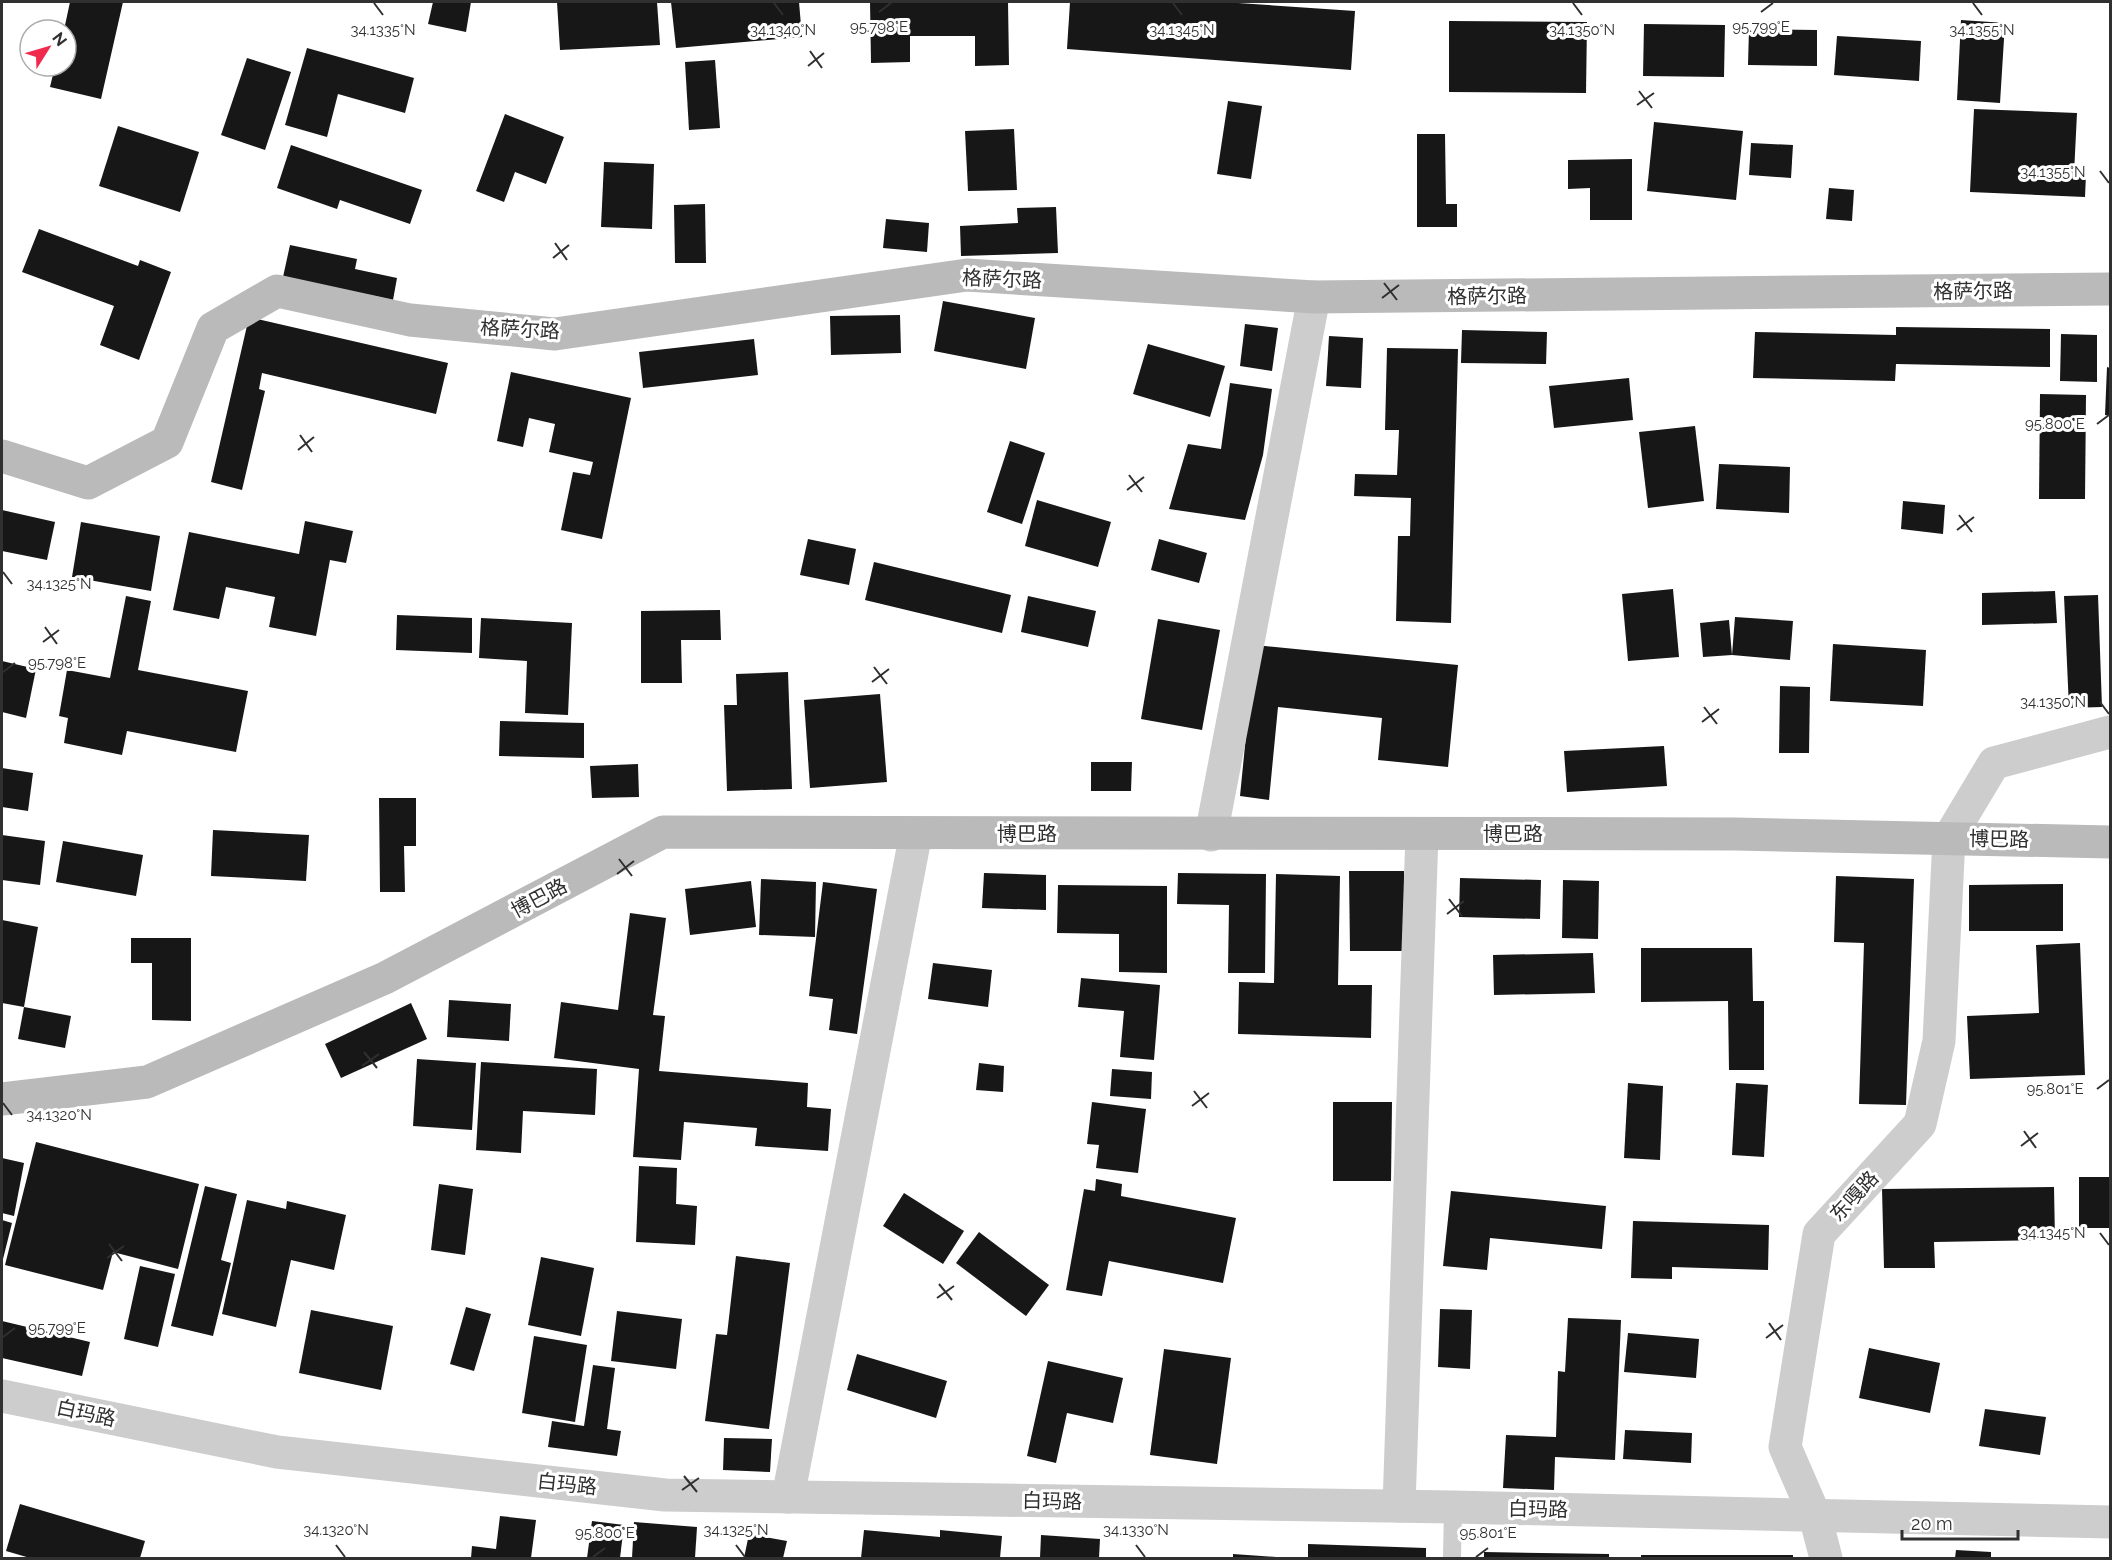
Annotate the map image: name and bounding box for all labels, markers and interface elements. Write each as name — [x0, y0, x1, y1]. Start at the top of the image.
north arrow — [18, 18, 78, 78]
text: 95.798°E — [850, 18, 908, 36]
text: 95.799°E — [1732, 18, 1790, 36]
text: 34.1335°N — [350, 21, 416, 39]
text: 34.1340°N — [750, 21, 816, 39]
text: 34.1345°N — [1149, 21, 1215, 39]
text: 34.1350°N — [1549, 21, 1615, 39]
text: 34.1355°N — [1949, 21, 2015, 39]
text: N — [48, 29, 71, 50]
text: 34.1355°N — [2020, 163, 2086, 181]
street label: 格萨尔路 — [962, 266, 1042, 292]
street label: 格萨尔路 — [1933, 278, 2013, 304]
street label: 格萨尔路 — [1447, 283, 1527, 309]
street label: 格萨尔路 — [479, 315, 561, 343]
text: 95.800°E — [2025, 415, 2085, 433]
text: 34.1325°N — [26, 575, 92, 593]
text: 95.798°E — [28, 654, 86, 672]
text: 34.1350°N — [2020, 693, 2086, 711]
street label: 博巴路 — [997, 822, 1057, 846]
street label: 博巴路 — [1483, 822, 1543, 846]
street label: 博巴路 — [1969, 826, 2029, 852]
street label: 博巴路 — [507, 873, 571, 923]
text: 95.801°E — [2026, 1080, 2084, 1098]
text: 34.1320°N — [26, 1106, 92, 1124]
street label: 东嘎路 — [1825, 1166, 1883, 1226]
text: 34.1345°N — [2020, 1224, 2086, 1242]
text: 95.799°E — [28, 1319, 86, 1337]
street label: 白玛路 — [54, 1395, 118, 1431]
street label: 白玛路 — [536, 1469, 598, 1499]
street label: 白玛路 — [1022, 1488, 1082, 1514]
street label: 白玛路 — [1508, 1496, 1568, 1522]
scale bar — [1902, 1503, 2018, 1541]
text: 20 m — [1911, 1513, 1953, 1534]
text: 34.1320°N — [303, 1521, 369, 1539]
text: 34.1325°N — [703, 1521, 769, 1539]
text: 34.1330°N — [1103, 1521, 1169, 1539]
text: 95.800°E — [575, 1524, 635, 1542]
text: 95.801°E — [1459, 1524, 1517, 1542]

